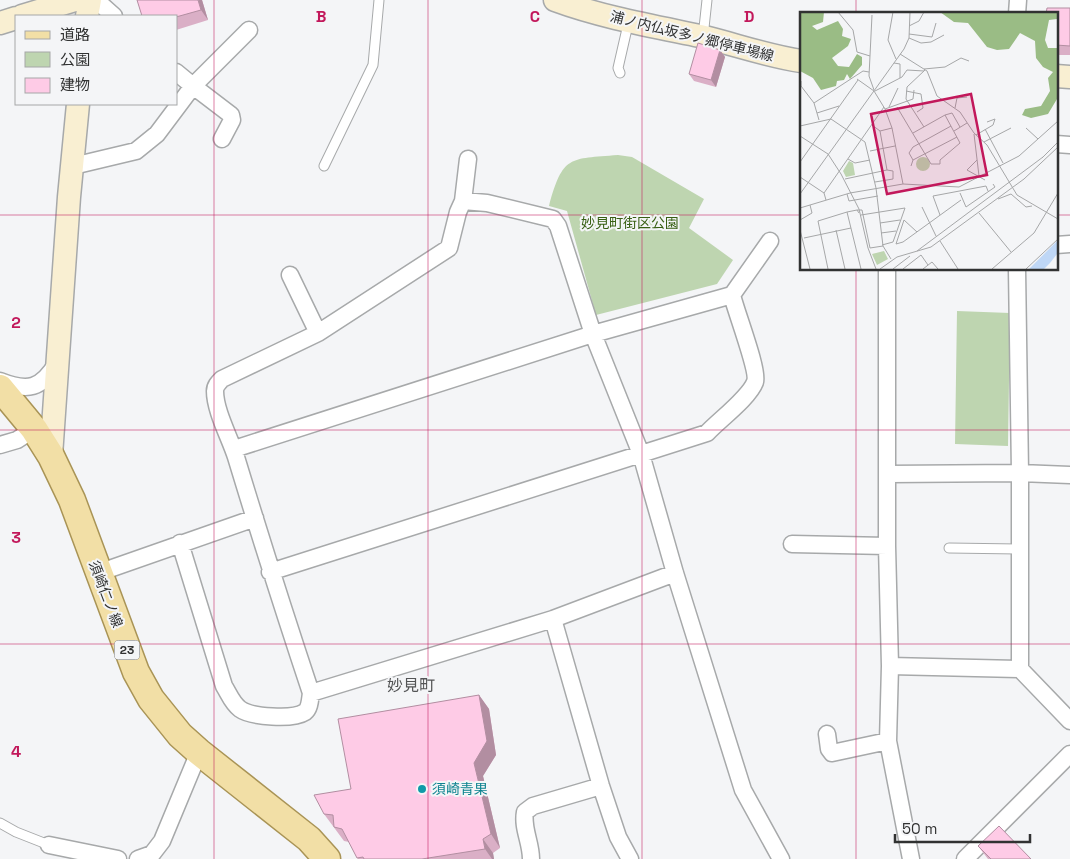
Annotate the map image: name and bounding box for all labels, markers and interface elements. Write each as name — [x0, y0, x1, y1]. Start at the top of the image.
text: B — [316, 6, 326, 27]
text: C — [530, 6, 540, 27]
text: D — [744, 6, 754, 27]
street label: 浦ノ内仏坂多ノ郷停車場線 — [608, 7, 776, 65]
inset map — [800, 12, 1058, 270]
legend — [15, 15, 178, 105]
text: 道路 — [60, 25, 90, 44]
text: 公園 — [60, 50, 90, 69]
text: 建物 — [60, 75, 90, 94]
park label: 妙見町街区公園 — [581, 214, 679, 232]
text: 2 — [11, 312, 21, 333]
text: 3 — [11, 527, 21, 548]
street label: 須崎仁ノ線 — [85, 558, 127, 630]
road number: 23 — [114, 640, 140, 660]
district label: 妙見町 — [387, 675, 435, 696]
text: 4 — [11, 741, 21, 762]
place label: 須崎青果 — [432, 780, 488, 798]
marker: 須崎青果 — [416, 783, 428, 795]
scale bar — [895, 812, 1030, 844]
text: 50 m — [902, 819, 937, 838]

